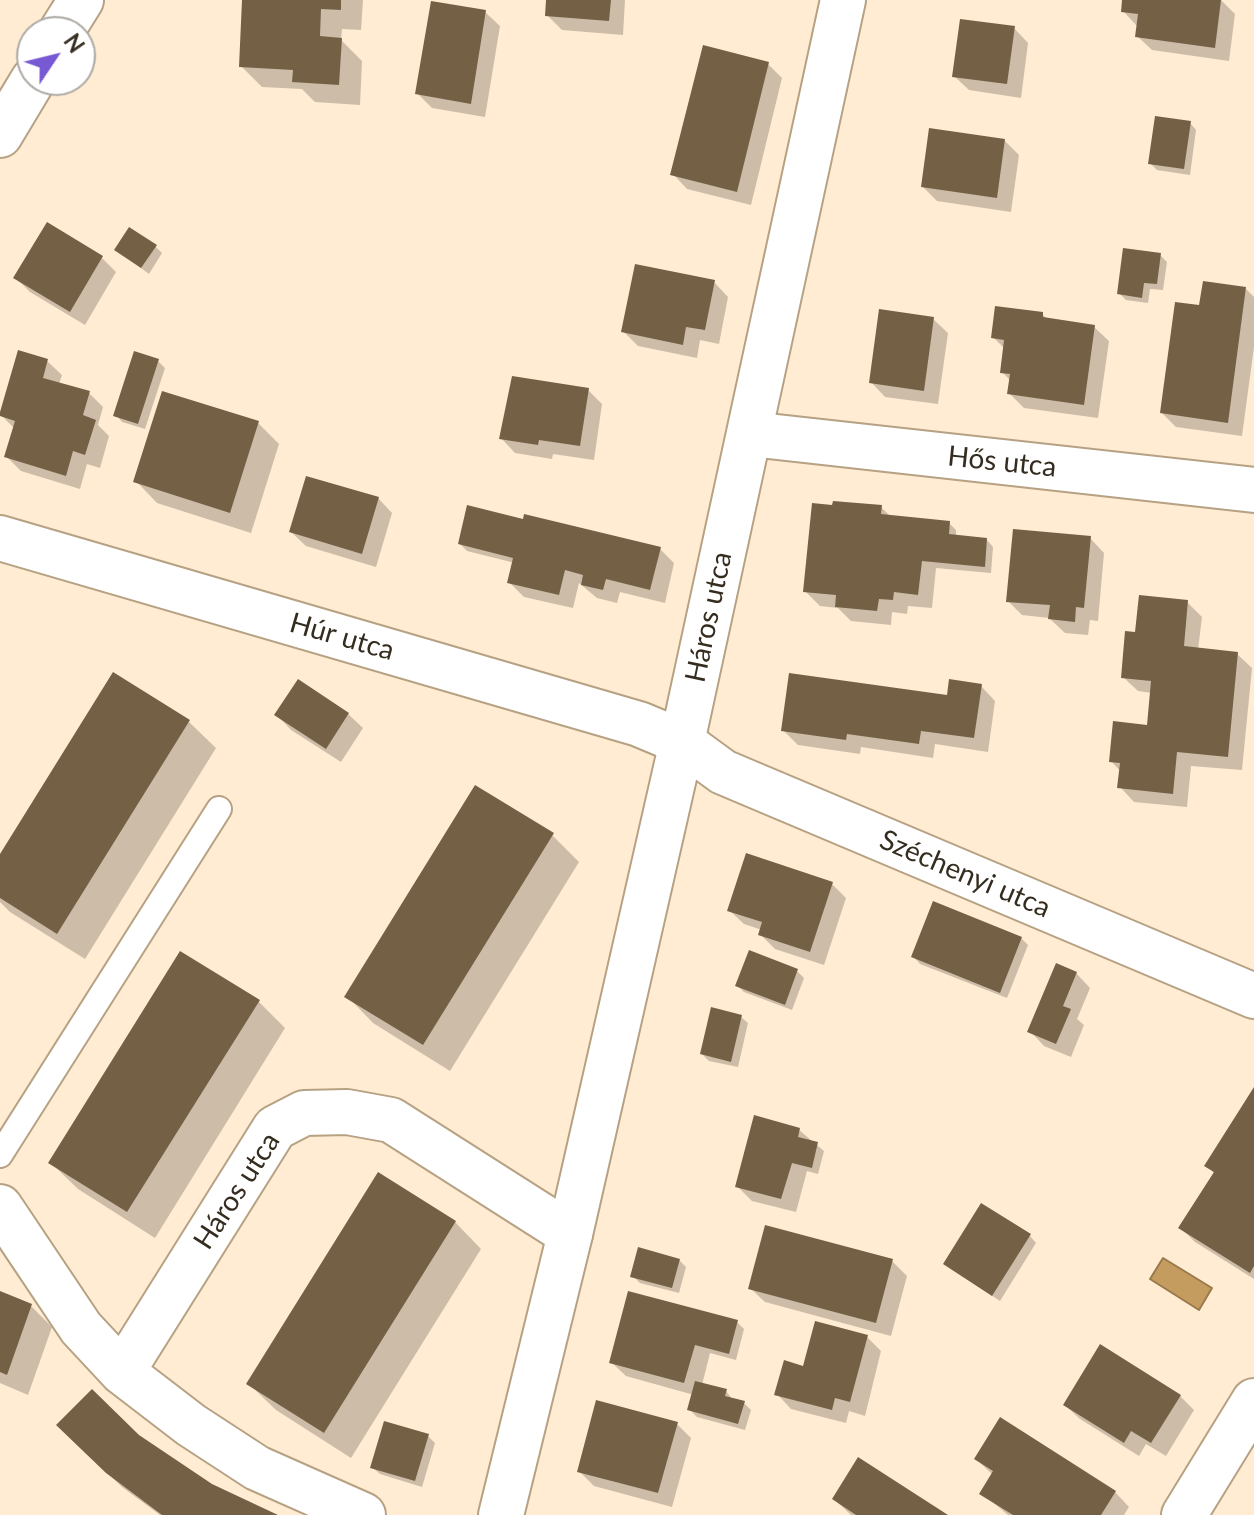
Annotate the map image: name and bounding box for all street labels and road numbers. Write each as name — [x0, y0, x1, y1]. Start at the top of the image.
street label: Hős utca — [946, 440, 1058, 484]
street label: Háros utca — [679, 549, 739, 685]
street label: Húr utca — [286, 606, 398, 668]
street label: Széchenyi utca — [875, 823, 1055, 925]
street label: Háros utca — [187, 1126, 287, 1256]

